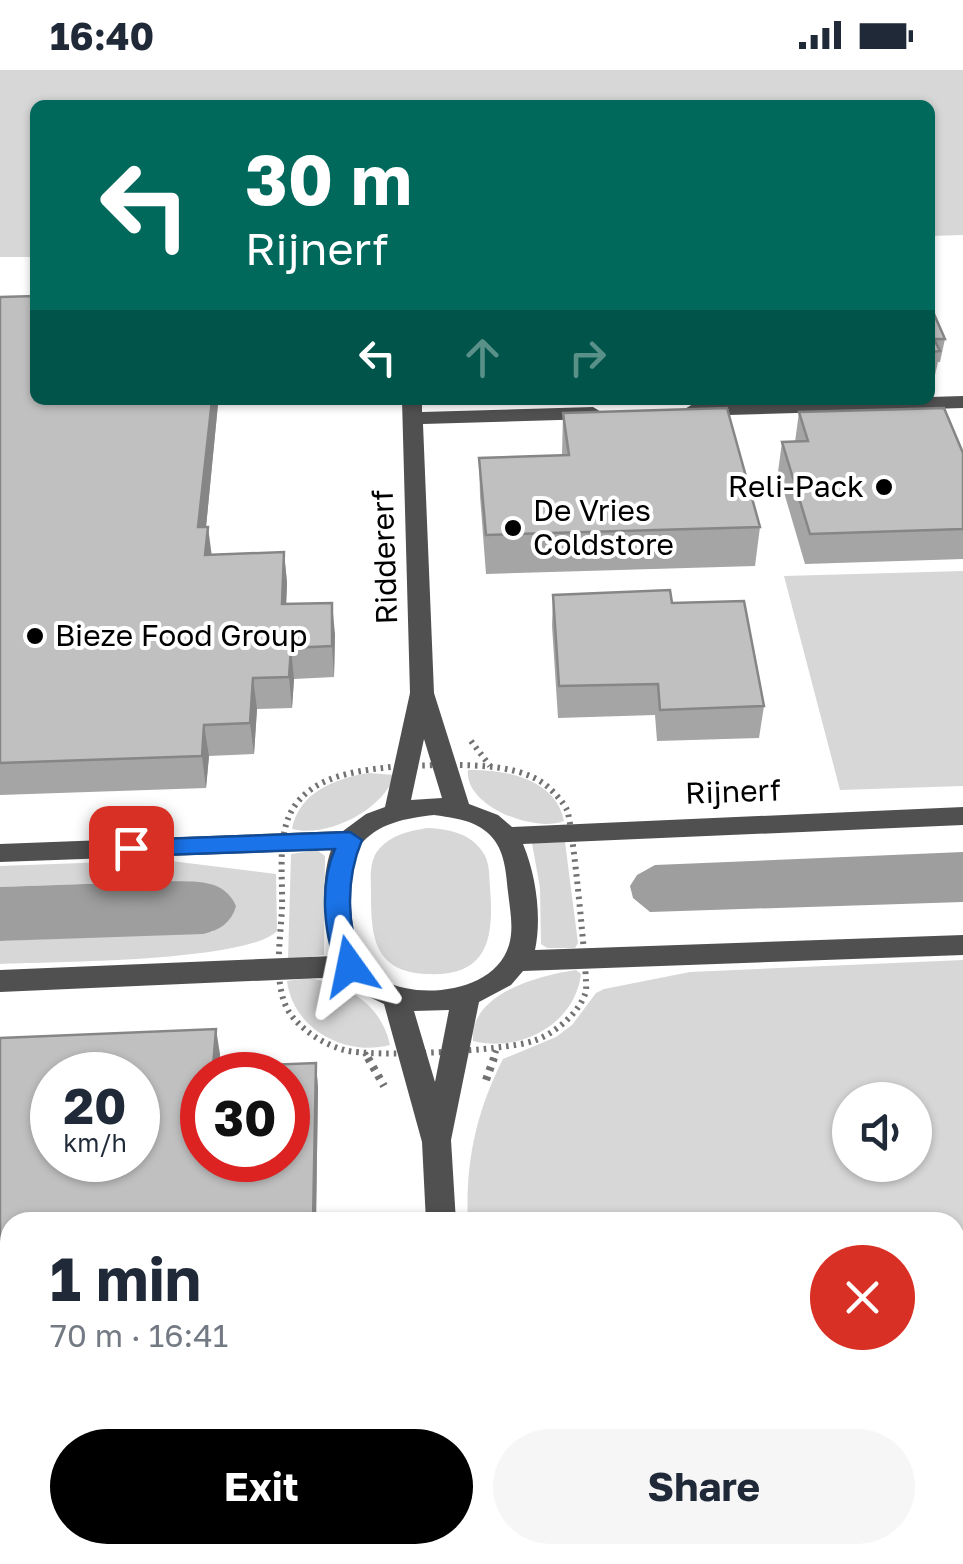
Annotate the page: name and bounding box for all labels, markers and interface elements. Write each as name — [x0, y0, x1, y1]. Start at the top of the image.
text: 16:40 — [50, 13, 154, 58]
text: 30 m — [245, 136, 412, 220]
icon: left — [80, 140, 210, 270]
text: Rijnerf — [245, 221, 388, 275]
icon: left — [350, 330, 405, 385]
icon: ahead — [455, 330, 510, 385]
icon: right — [560, 330, 615, 385]
place label: Reli-Pack — [728, 468, 864, 504]
marker: Reli-Pack — [873, 476, 895, 498]
street label: Riddererf — [364, 489, 404, 625]
place label: De Vries Coldstore — [533, 492, 674, 562]
marker: De Vries Coldstore — [502, 517, 524, 539]
place label: Bieze Food Group — [55, 617, 307, 653]
marker: Bieze Food Group — [24, 625, 46, 647]
street label: Rijnerf — [685, 771, 781, 811]
pin — [89, 806, 174, 891]
icon: arrive — [104, 821, 159, 876]
position arrow — [298, 914, 402, 1018]
speed limit sign: 30 — [180, 1052, 310, 1182]
text: 20 — [63, 1075, 126, 1135]
map controls — [832, 1082, 932, 1182]
button: sound — [832, 1082, 932, 1182]
text: km/h — [63, 1127, 127, 1158]
text: 1 min — [50, 1242, 201, 1314]
button: close — [810, 1245, 915, 1350]
text: 70 m · 16:41 — [50, 1316, 228, 1354]
button: Exit — [50, 1429, 473, 1544]
button: Share — [493, 1429, 915, 1544]

